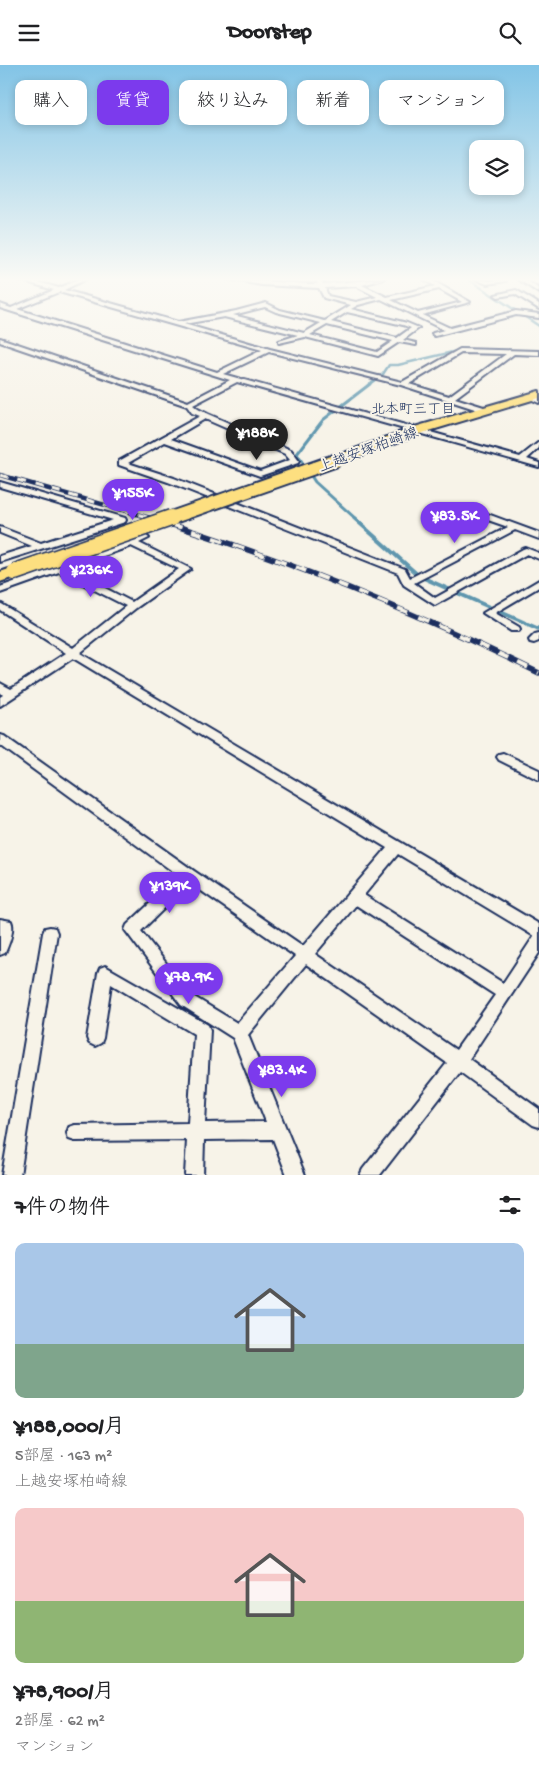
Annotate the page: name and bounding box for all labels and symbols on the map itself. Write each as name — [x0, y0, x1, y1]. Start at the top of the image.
district label: 北本町三丁目 — [371, 402, 455, 419]
pin: ¥188K — [222, 419, 292, 461]
street label: 上越安塚柏崎線 — [316, 424, 421, 477]
pin: ¥155K — [98, 479, 168, 521]
pin: ¥83.5K — [414, 501, 496, 544]
pin: ¥236K — [56, 555, 126, 598]
pin: ¥139K — [135, 871, 205, 914]
pin: ¥78.9K — [148, 963, 230, 1005]
pin: ¥83.4K — [241, 1055, 323, 1098]

